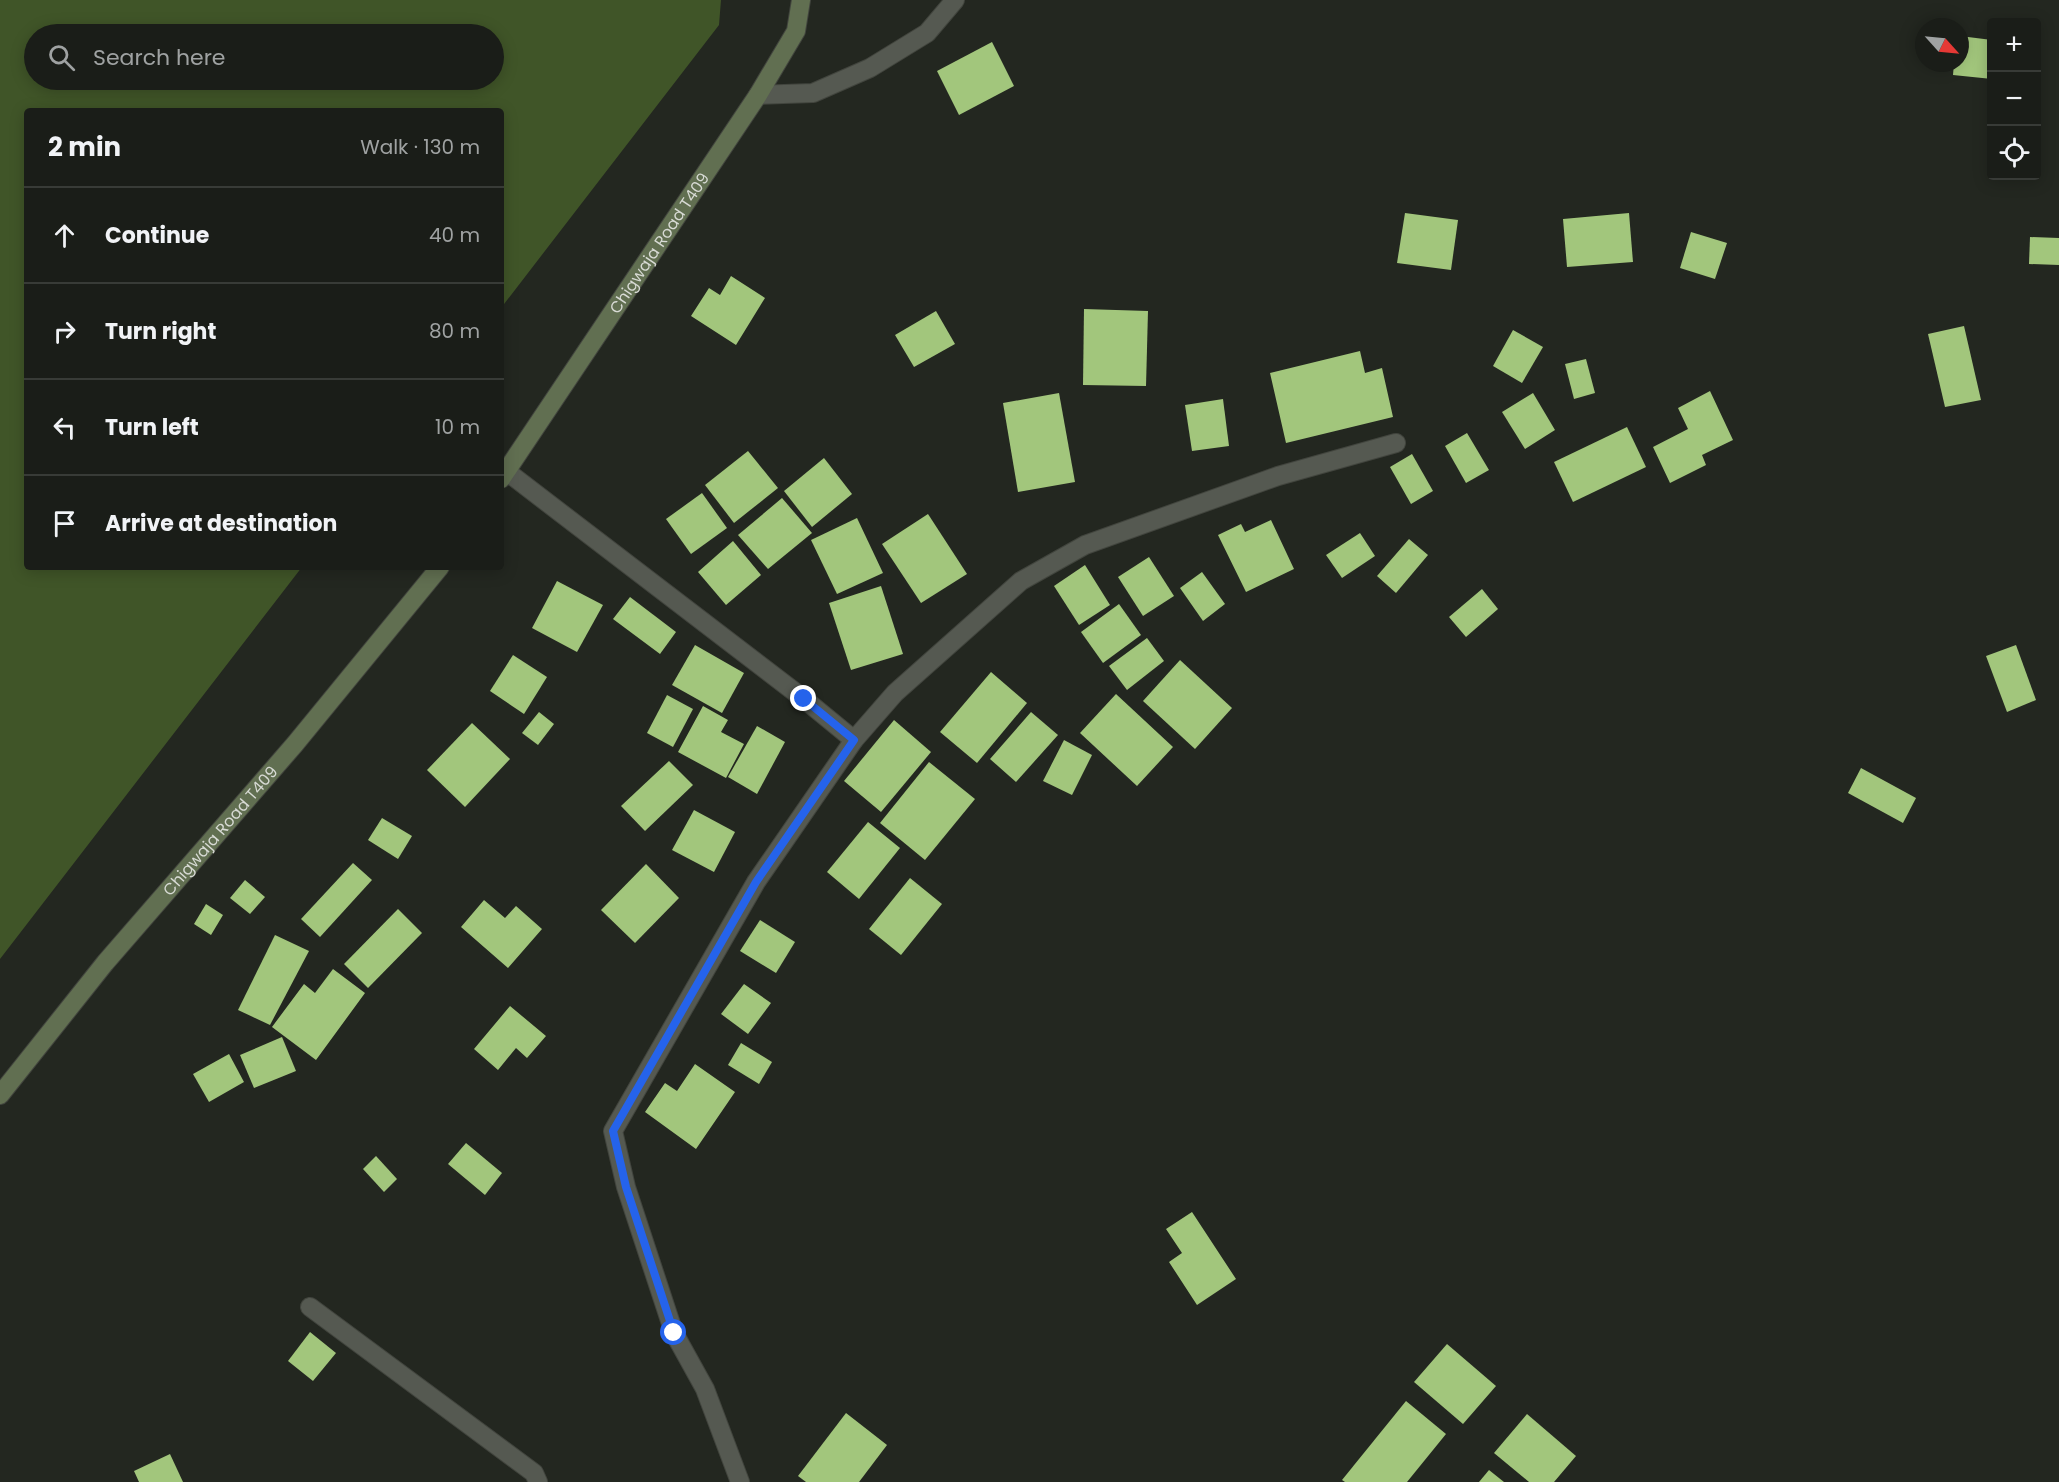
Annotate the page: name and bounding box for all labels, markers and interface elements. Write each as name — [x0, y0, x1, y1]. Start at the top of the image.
north arrow — [1915, 18, 1969, 72]
map controls — [1987, 18, 2041, 180]
button: + — [1987, 18, 2041, 72]
search box — [24, 24, 504, 90]
icon: search — [45, 41, 78, 74]
text: Search here — [93, 42, 226, 73]
button: − — [1987, 72, 2041, 126]
button: locate — [1987, 126, 2041, 180]
text: 2 min — [48, 129, 121, 165]
text: Walk · 130 m — [360, 133, 480, 161]
street label: Chigwaja Road T409 — [603, 168, 714, 318]
icon: ahead — [48, 219, 81, 252]
text: Continue — [105, 220, 209, 251]
text: 40 m — [429, 221, 480, 249]
icon: right — [48, 315, 81, 348]
text: Turn right — [105, 316, 216, 347]
text: 80 m — [429, 317, 480, 345]
icon: left — [48, 411, 81, 444]
text: Turn left — [105, 412, 199, 443]
text: 10 m — [435, 413, 480, 441]
icon: arrive — [48, 507, 81, 540]
text: Arrive at destination — [105, 508, 337, 539]
route end — [790, 685, 816, 711]
street label: Chigwaja Road T409 — [157, 761, 283, 900]
route start — [660, 1319, 686, 1345]

